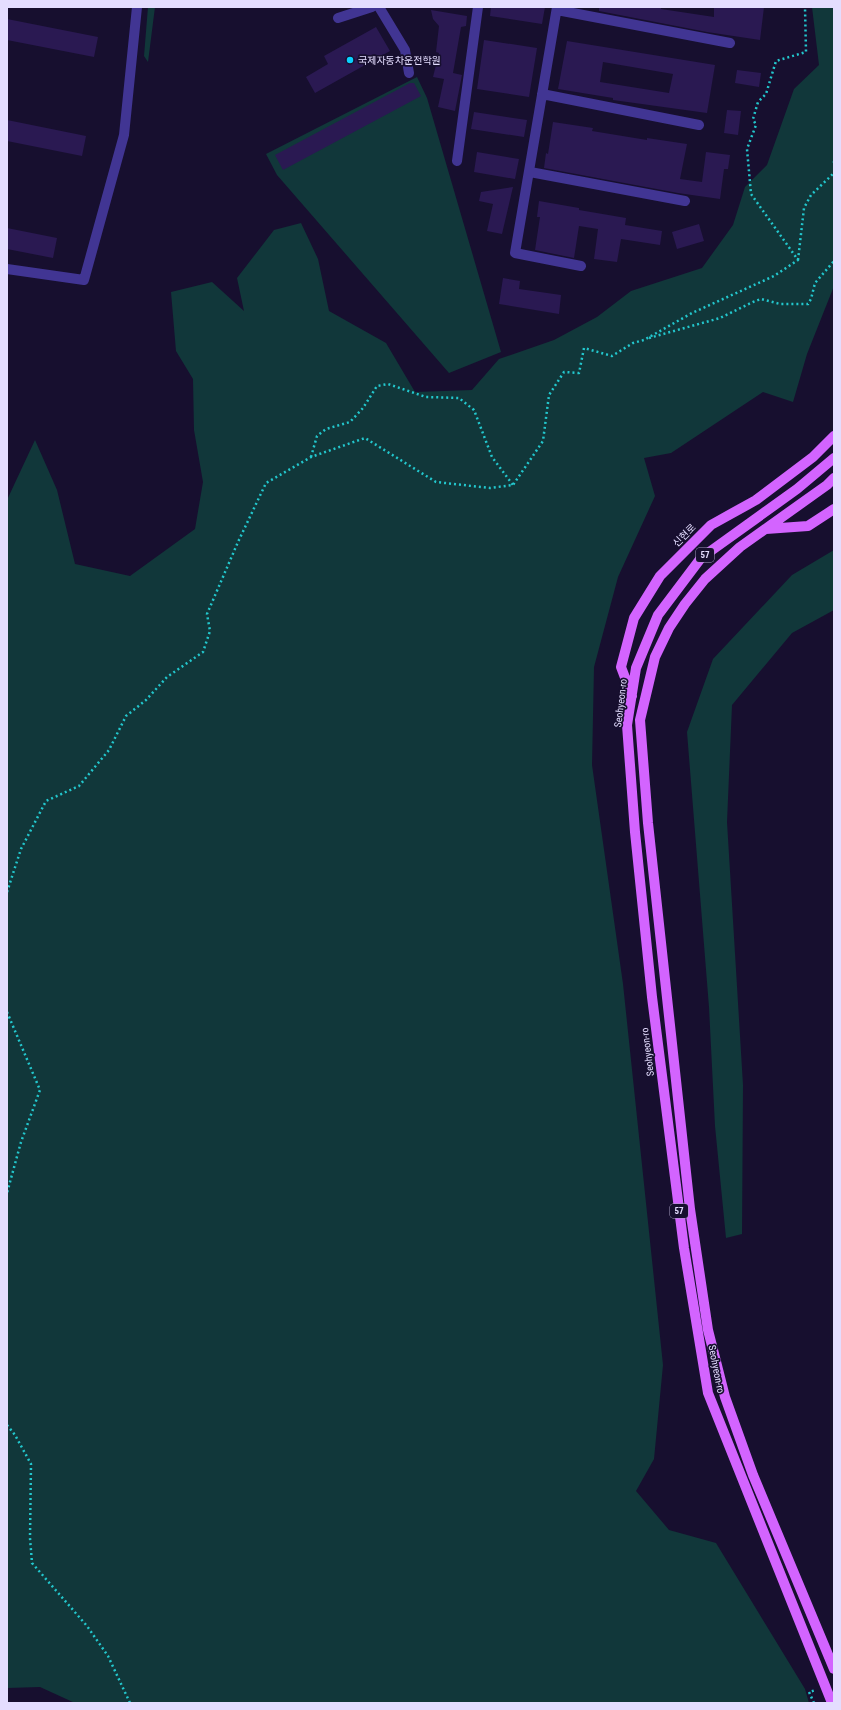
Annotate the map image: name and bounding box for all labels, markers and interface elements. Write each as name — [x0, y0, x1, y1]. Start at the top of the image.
marker: 국제자동차운전학원 — [345, 55, 355, 65]
place label: 국제자동차운전학원 — [358, 55, 441, 66]
street label: 신현로 — [671, 522, 698, 549]
road number: 57 — [696, 548, 714, 562]
street label: Seohyeon-ro — [612, 678, 629, 728]
street label: Seohyeon-ro — [639, 1027, 656, 1077]
road number: 57 — [670, 1204, 688, 1218]
street label: Seohyeon-ro — [706, 1344, 727, 1394]

